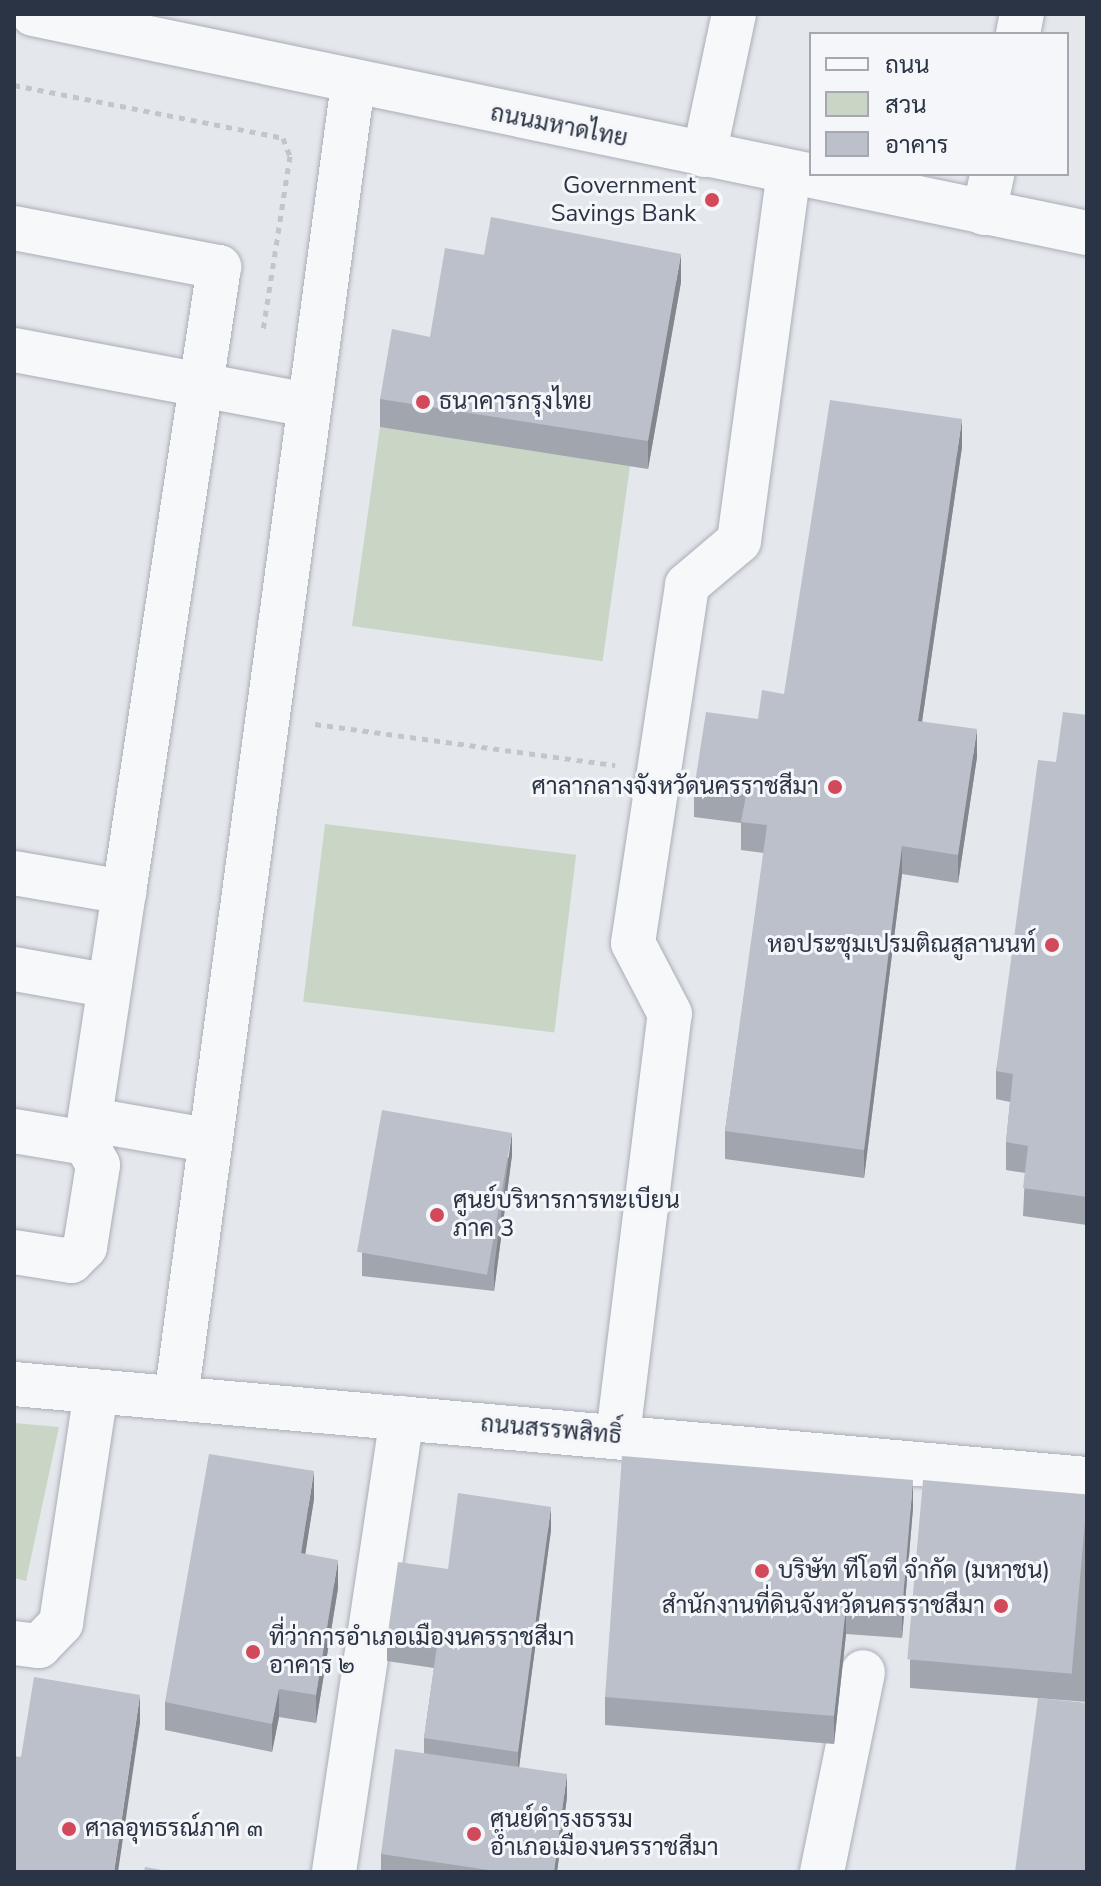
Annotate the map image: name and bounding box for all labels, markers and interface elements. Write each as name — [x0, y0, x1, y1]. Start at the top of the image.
legend — [809, 32, 1069, 176]
text: ถนน — [885, 49, 930, 81]
text: สวน — [885, 89, 927, 121]
street label: ถนนมหาดไทย — [488, 99, 630, 153]
text: อาคาร — [885, 129, 948, 161]
place label: Government Savings Bank — [551, 172, 696, 228]
marker: Government Savings Bank — [703, 191, 721, 209]
place label: ธนาคารกรุงไทย — [439, 388, 592, 416]
marker: ธนาคารกรุงไทย — [414, 393, 432, 411]
place label: ศาลากลางจังหวัดนครราชสีมา — [532, 773, 819, 801]
marker: ศาลากลางจังหวัดนครราชสีมา — [826, 778, 844, 796]
place label: หอประชุมเปรมติณสูลานนท์ — [767, 931, 1036, 959]
marker: หอประชุมเปรมติณสูลานนท์ — [1043, 936, 1061, 954]
place label: ศูนย์บริหารการทะเบียน ภาค 3 — [453, 1187, 680, 1243]
marker: ศูนย์บริหารการทะเบียน ภาค 3 — [428, 1206, 446, 1224]
street label: ถนนสรรพสิทธิ์ — [479, 1409, 623, 1451]
place label: บริษัท ทีโอที จำกัด (มหาชน) — [778, 1557, 1050, 1585]
marker: บริษัท ทีโอที จำกัด (มหาชน) — [753, 1562, 771, 1580]
place label: สำนักงานที่ดินจังหวัดนครราชสีมา — [662, 1592, 985, 1620]
marker: สำนักงานที่ดินจังหวัดนครราชสีมา — [992, 1597, 1010, 1615]
place label: ที่ว่าการอำเภอเมืองนครราชสีมา อาคาร ๒ — [269, 1624, 574, 1680]
marker: ที่ว่าการอำเภอเมืองนครราชสีมา อาคาร ๒ — [244, 1643, 262, 1661]
place label: ศูนย์ดำรงธรรม อำเภอเมืองนครราชสีมา — [490, 1806, 719, 1862]
place label: ศาลอุทธรณ์ภาค ๓ — [85, 1815, 263, 1843]
marker: ศาลอุทธรณ์ภาค ๓ — [60, 1820, 78, 1838]
marker: ศูนย์ดำรงธรรม อำเภอเมืองนครราชสีมา — [465, 1825, 483, 1843]

